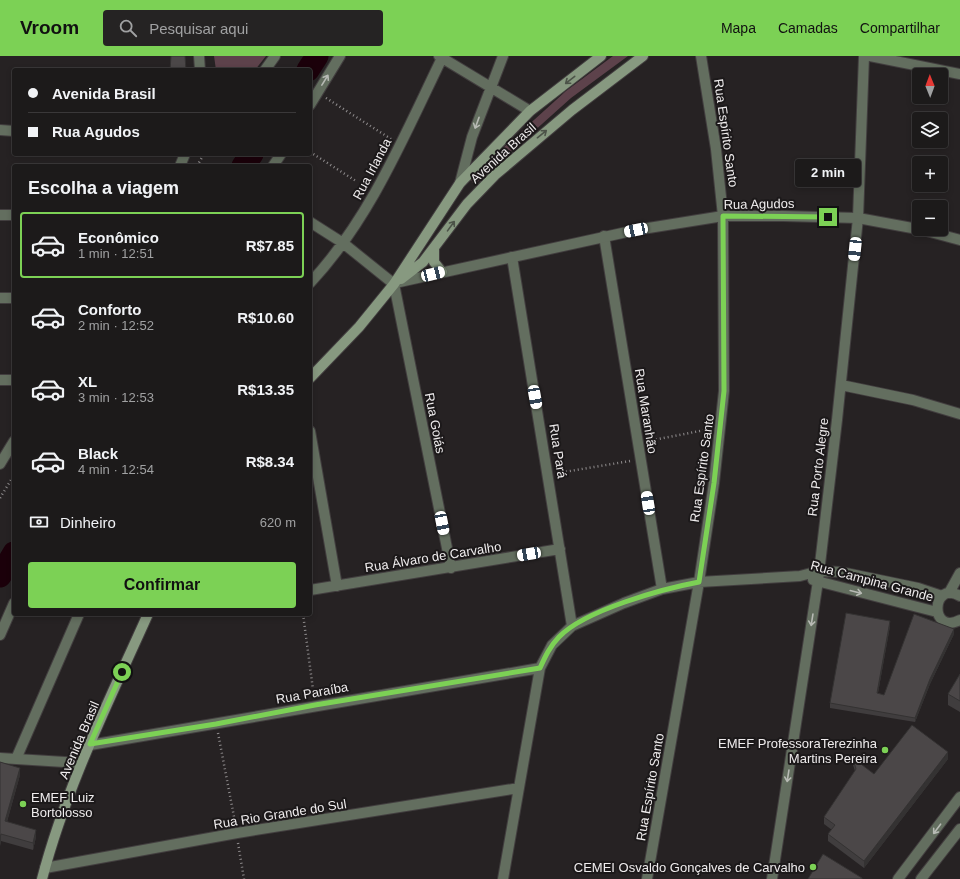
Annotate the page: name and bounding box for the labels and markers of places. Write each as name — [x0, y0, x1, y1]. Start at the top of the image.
place label: EMEF ProfessoraTerezinha Martins Pereira — [718, 736, 878, 766]
marker: EMEF ProfessoraTerezinha Martins Pereira — [880, 745, 890, 755]
place label: EMEF Luiz Bortolosso — [31, 790, 95, 820]
marker: EMEF Luiz Bortolosso — [18, 799, 28, 809]
place label: CEMEI Osvaldo Gonçalves de Carvalho — [574, 860, 805, 875]
marker: CEMEI Osvaldo Gonçalves de Carvalho — [808, 862, 818, 872]

